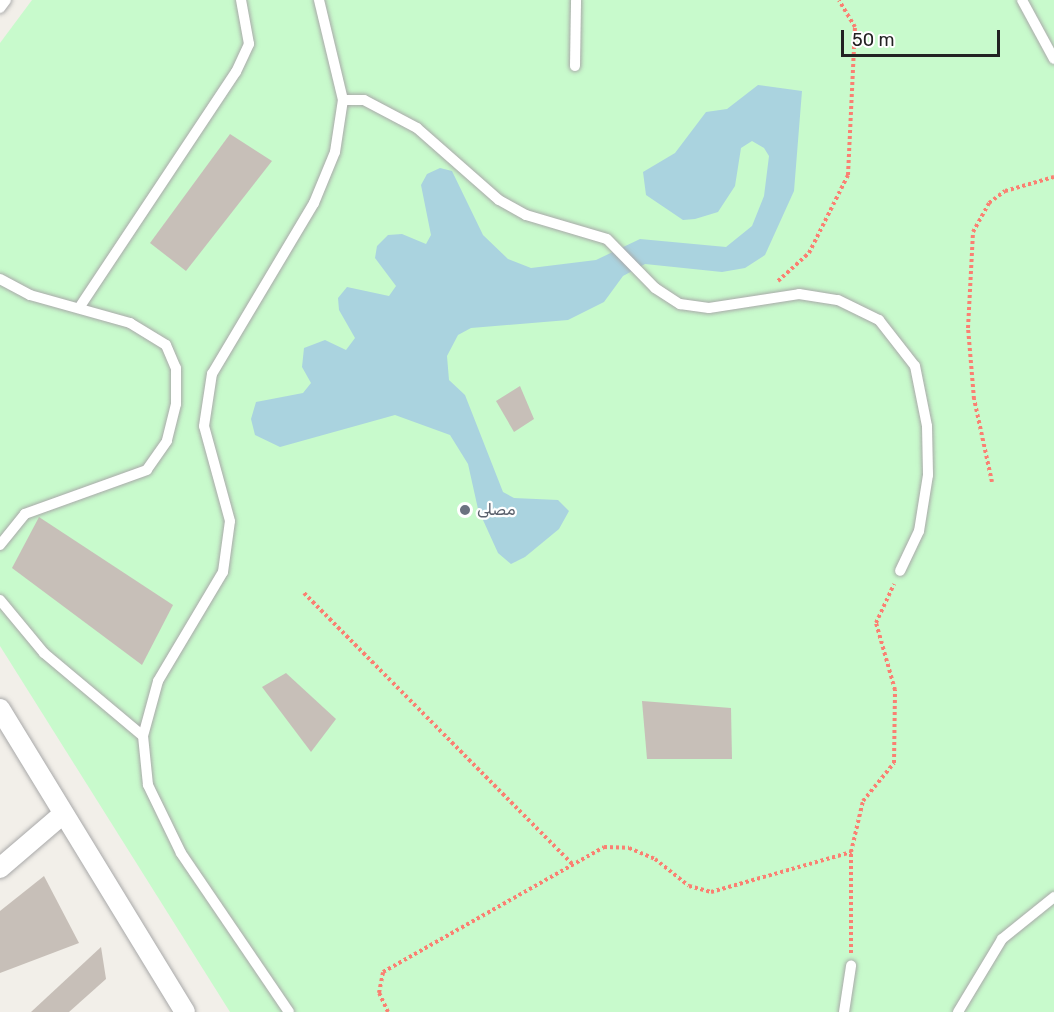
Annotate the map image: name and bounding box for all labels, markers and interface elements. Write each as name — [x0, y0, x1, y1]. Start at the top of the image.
scale bar — [844, 18, 1003, 56]
text: 50 m — [852, 29, 895, 51]
place label: مصلى — [477, 500, 516, 520]
marker: مصلى — [458, 503, 472, 517]

